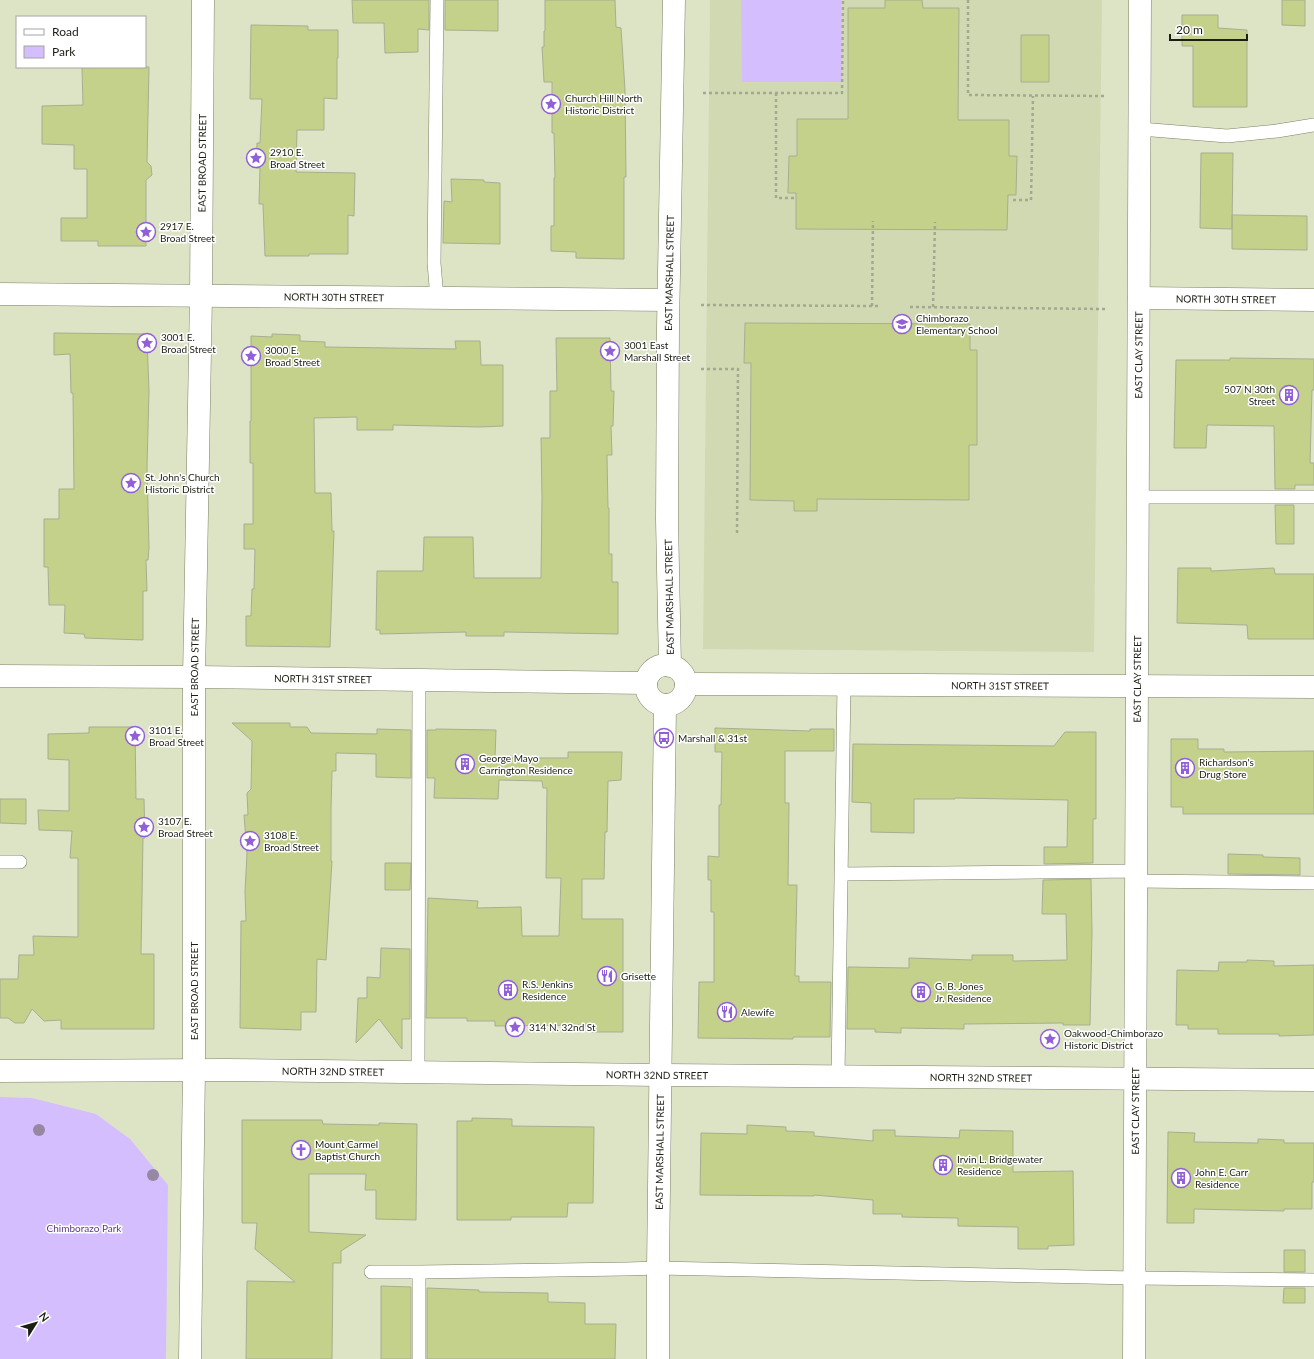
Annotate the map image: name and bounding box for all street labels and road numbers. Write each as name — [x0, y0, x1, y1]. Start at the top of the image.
street label: EAST BROAD STREET — [196, 114, 208, 212]
street label: EAST MARSHALL STREET — [662, 215, 676, 331]
street label: NORTH 30TH STREET — [284, 291, 384, 303]
street label: NORTH 30TH STREET — [1176, 292, 1276, 306]
street label: EAST CLAY STREET — [1132, 311, 1145, 399]
street label: EAST MARSHALL STREET — [662, 539, 676, 655]
street label: EAST BROAD STREET — [188, 617, 201, 716]
street label: EAST CLAY STREET — [1131, 635, 1143, 723]
street label: NORTH 31ST STREET — [274, 672, 372, 685]
street label: NORTH 31ST STREET — [951, 679, 1049, 692]
street label: EAST BROAD STREET — [188, 942, 200, 1040]
street label: NORTH 32ND STREET — [282, 1065, 384, 1078]
street label: EAST CLAY STREET — [1129, 1067, 1141, 1155]
street label: NORTH 32ND STREET — [606, 1068, 708, 1081]
street label: NORTH 32ND STREET — [930, 1071, 1032, 1084]
street label: EAST MARSHALL STREET — [653, 1094, 666, 1210]

